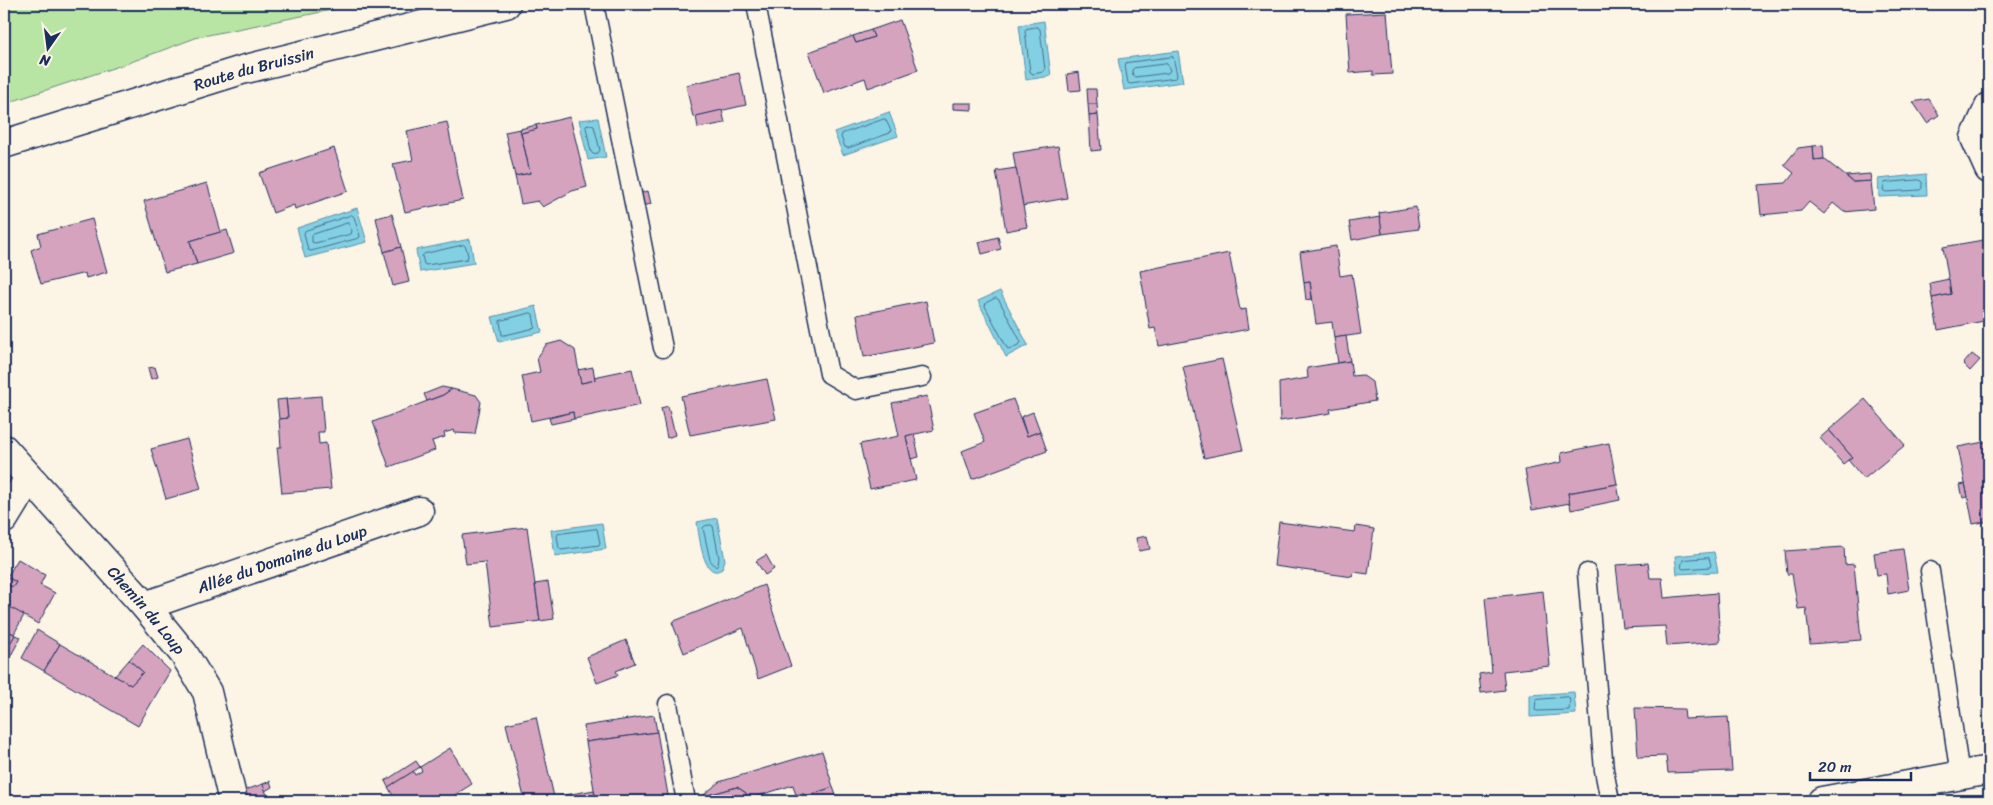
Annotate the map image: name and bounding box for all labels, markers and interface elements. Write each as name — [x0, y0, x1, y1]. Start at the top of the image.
north arrow — [22, 22, 72, 72]
street label: Route du Bruissin — [190, 38, 318, 99]
text: N — [37, 47, 54, 74]
street label: Allée du Domaine du Loup — [192, 516, 372, 602]
street label: Chemin du Loup — [100, 559, 193, 662]
scale bar — [1810, 750, 1912, 782]
text: 20 m — [1818, 754, 1852, 780]

